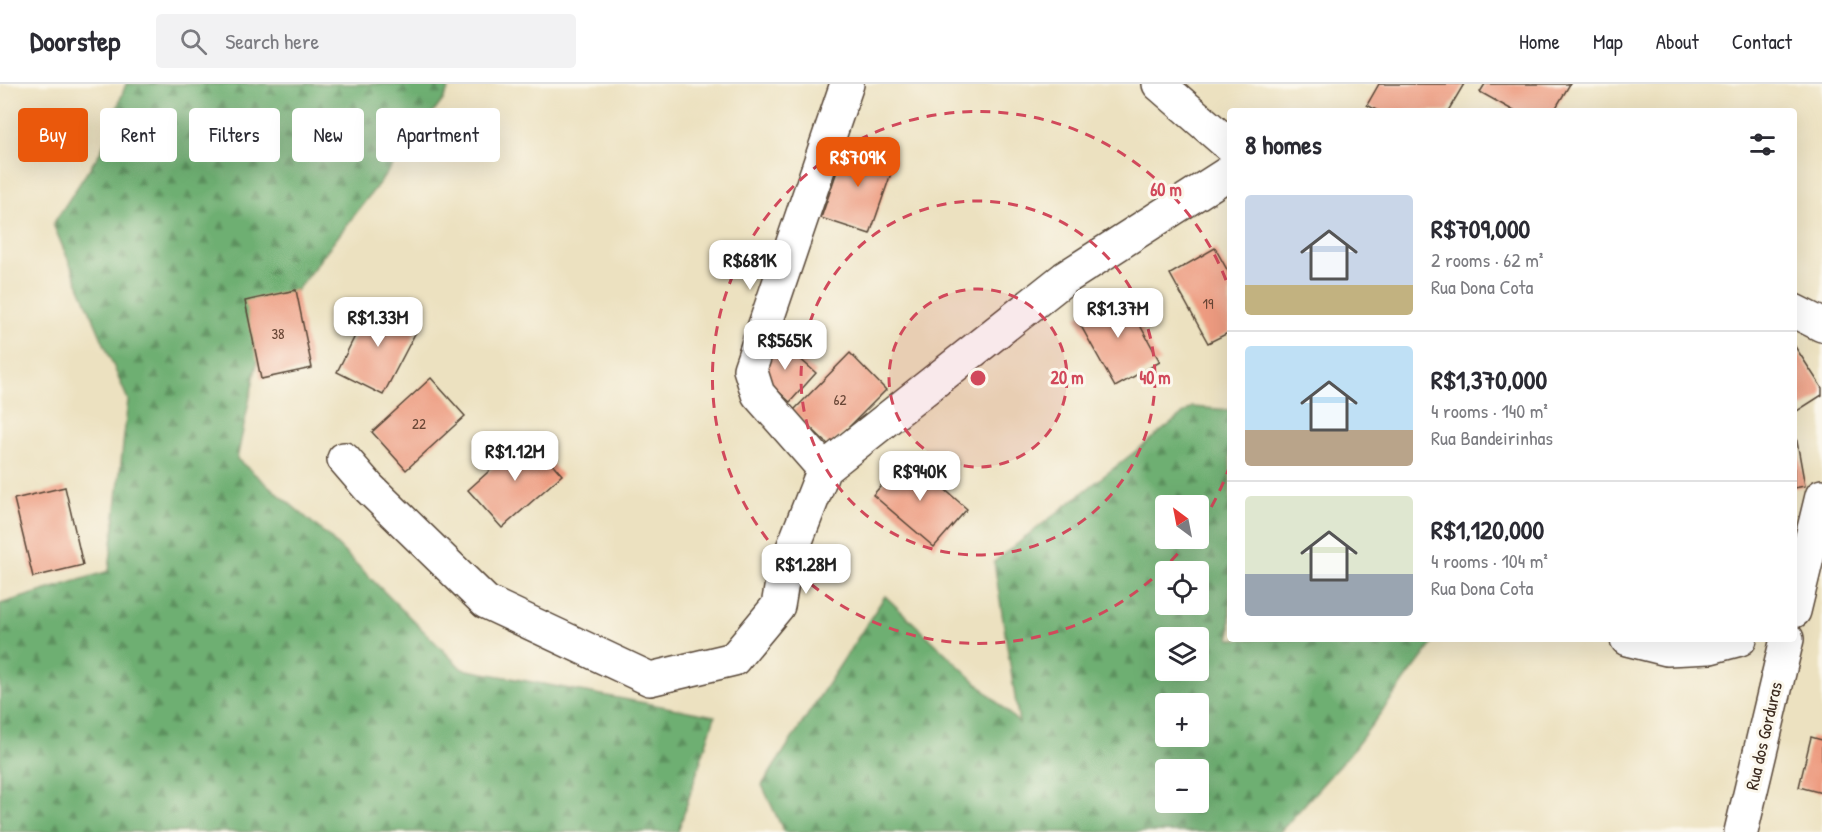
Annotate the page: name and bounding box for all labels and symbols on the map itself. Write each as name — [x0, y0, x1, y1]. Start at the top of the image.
pin: R$709K — [809, 137, 907, 188]
text: 60 m — [1150, 177, 1182, 202]
pin: R$681K — [701, 240, 799, 291]
pin: R$1.37M — [1063, 288, 1173, 339]
house number: 19 — [1203, 293, 1214, 314]
pin: R$1.33M — [323, 297, 433, 348]
pin: R$565K — [736, 320, 834, 371]
house number: 38 — [271, 323, 285, 344]
text: 20 m — [1051, 365, 1083, 390]
text: 40 m — [1139, 365, 1171, 390]
centre of rings — [968, 368, 988, 388]
house number: 62 — [833, 389, 847, 410]
house number: 22 — [412, 413, 426, 434]
pin: R$1.12M — [460, 431, 570, 482]
pin: R$940K — [871, 451, 969, 502]
north arrow — [1155, 495, 1209, 549]
pin: R$1.28M — [751, 544, 861, 595]
street label: Rua dos Gorduras — [1739, 679, 1788, 792]

